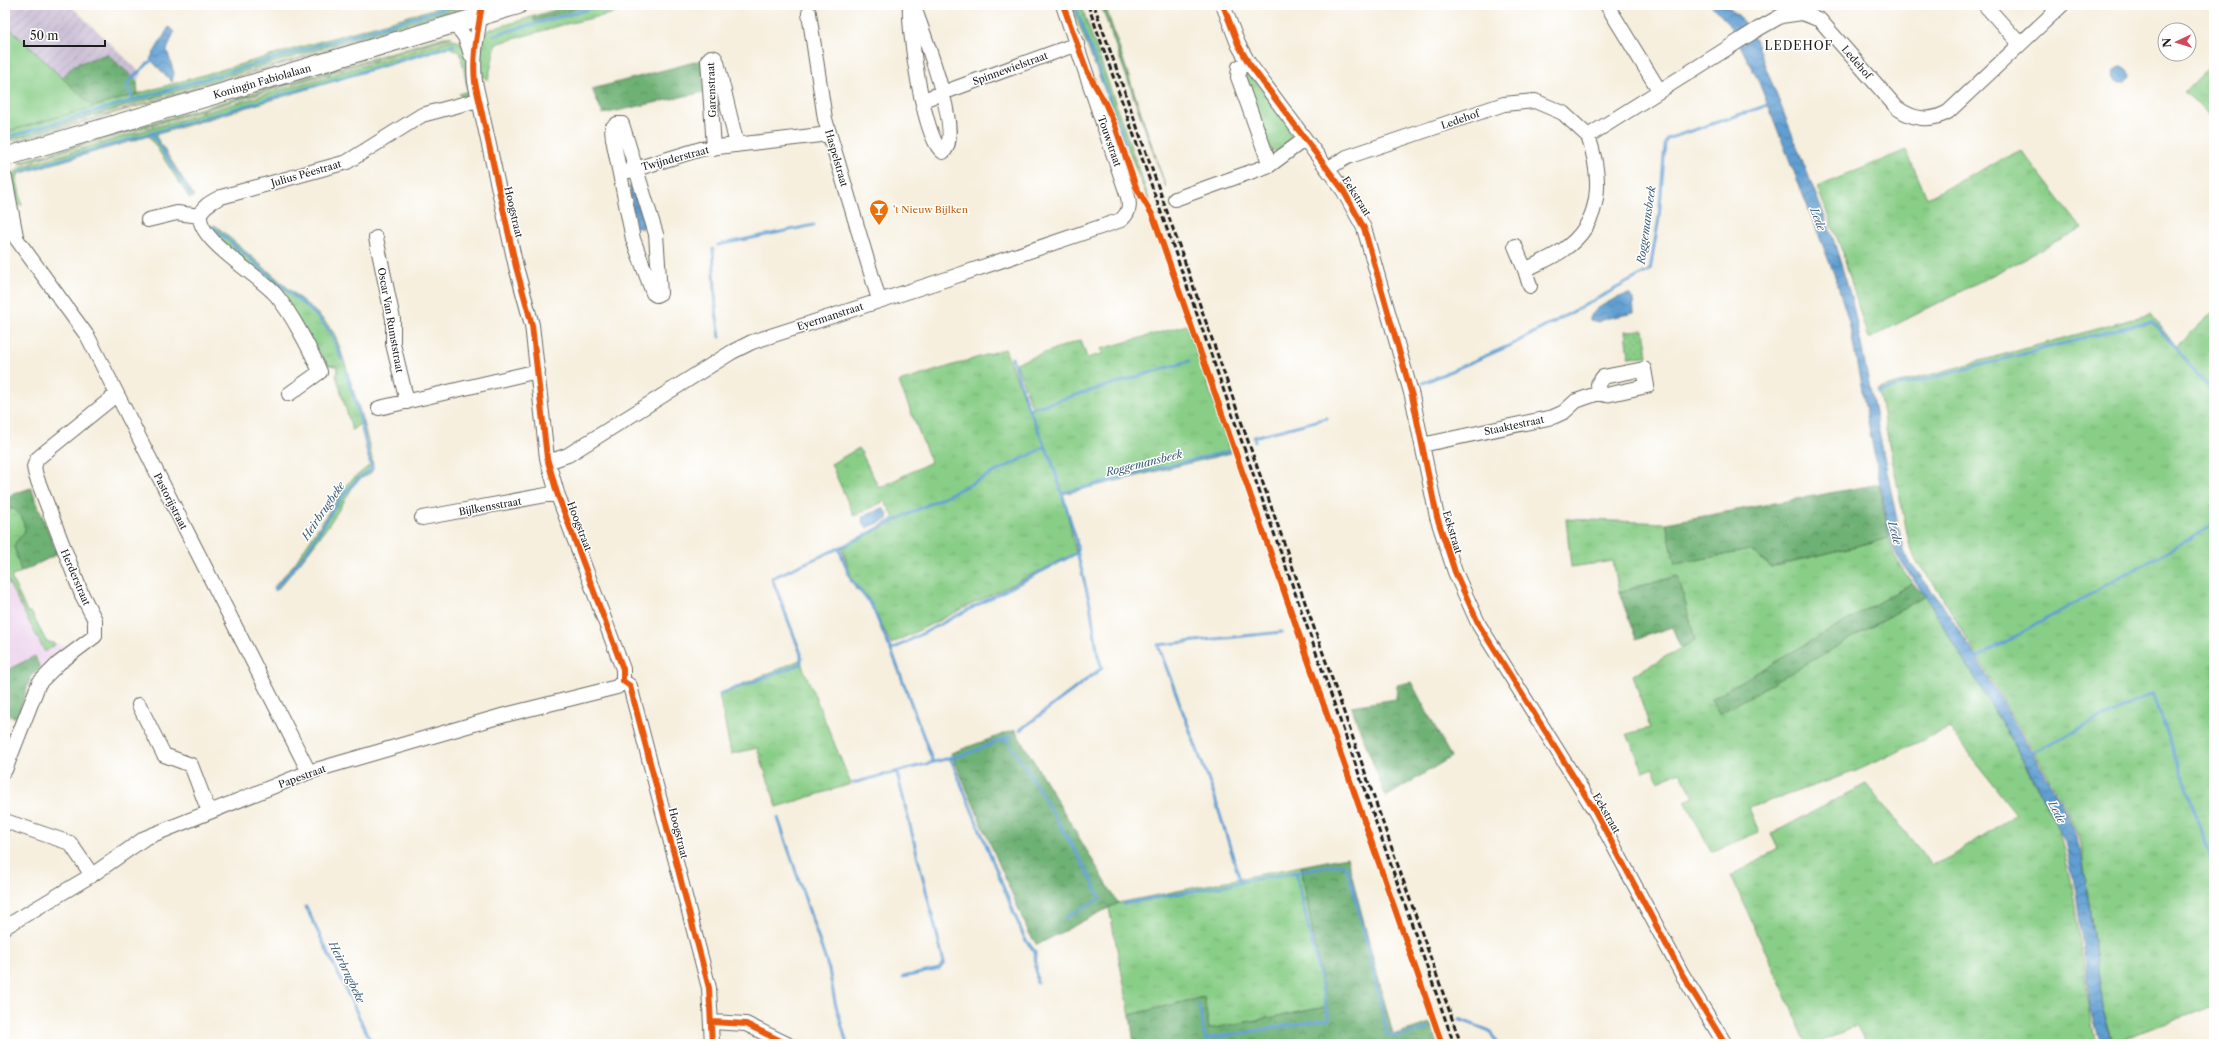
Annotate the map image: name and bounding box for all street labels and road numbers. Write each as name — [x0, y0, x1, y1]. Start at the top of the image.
street label: Ledehof — [1839, 43, 1876, 83]
street label: Spinnewielstraat — [971, 49, 1050, 88]
street label: Koningin Fabiolalaan — [212, 61, 313, 102]
street label: Garenstraat — [704, 62, 719, 118]
street label: Ledehof — [1439, 106, 1482, 132]
street label: Touwstraat — [1095, 114, 1124, 169]
street label: Haspelstraat — [822, 128, 851, 189]
street label: Twijnderstraat — [640, 143, 711, 174]
street label: Julius Péestraat — [268, 157, 343, 190]
street label: Eekstraat — [1339, 174, 1374, 219]
street label: Hoogstraat — [501, 185, 526, 239]
street label: Oscar Van Rumststraat — [375, 266, 406, 374]
street label: Eyermanstraat — [795, 300, 865, 333]
street label: Staaktestraat — [1483, 413, 1546, 438]
street label: Pastorijstraat — [151, 471, 191, 532]
street label: Bijlkensstraat — [458, 494, 523, 518]
street label: Hoogstraat — [564, 500, 595, 553]
street label: Eekstraat — [1440, 509, 1465, 556]
street label: Herderstraat — [58, 547, 93, 608]
street label: Papestraat — [277, 762, 328, 791]
street label: Eekstraat — [1590, 791, 1624, 836]
street label: Hoogstraat — [666, 806, 691, 860]

